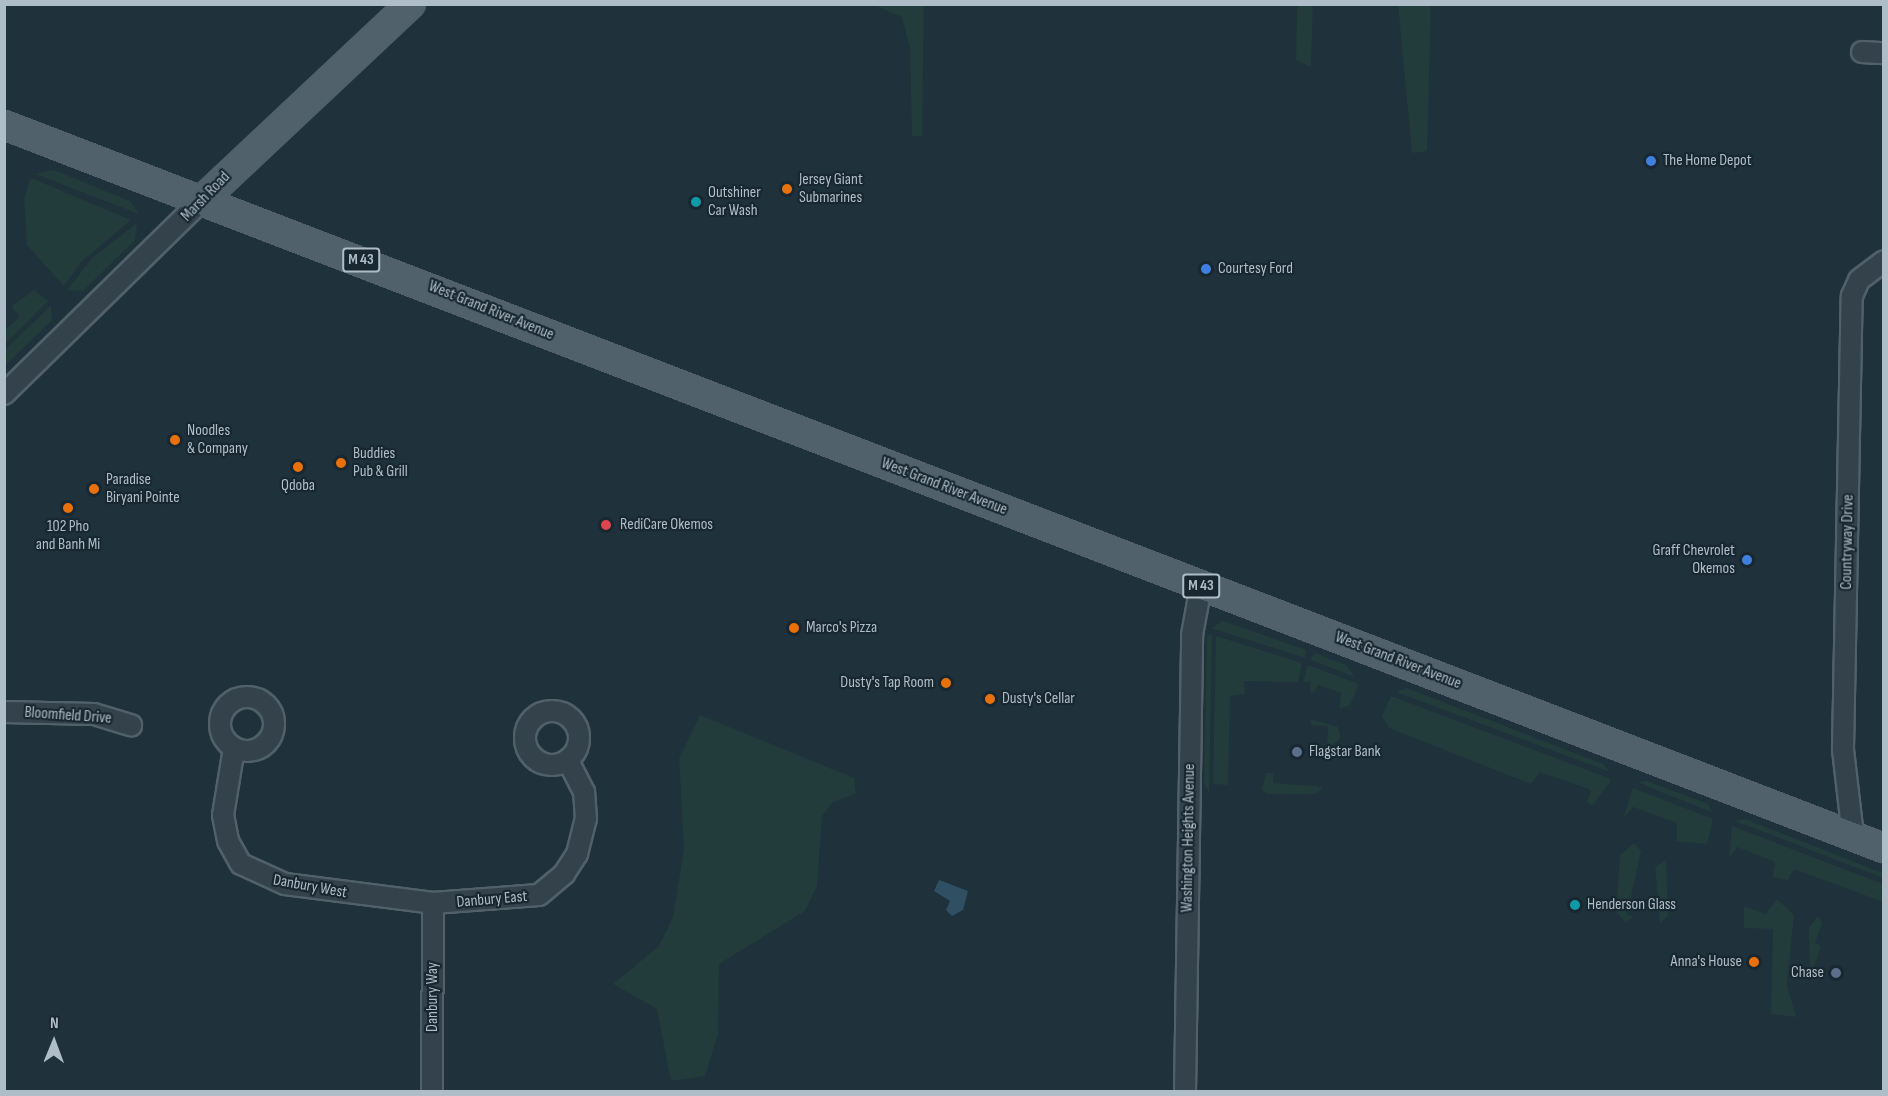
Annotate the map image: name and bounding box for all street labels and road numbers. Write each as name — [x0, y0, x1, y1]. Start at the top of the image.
street label: Marsh Road — [178, 168, 234, 226]
road number: M 43 — [342, 248, 380, 272]
street label: West Grand River Avenue — [426, 277, 556, 345]
street label: West Grand River Avenue — [878, 454, 1010, 520]
street label: Countryway Drive — [1838, 494, 1858, 590]
road number: M 43 — [1182, 574, 1220, 598]
street label: West Grand River Avenue — [1332, 628, 1464, 694]
street label: Bloomfield Drive — [24, 703, 112, 729]
street label: Washington Heights Avenue — [1178, 763, 1200, 913]
street label: Danbury West — [272, 871, 348, 903]
street label: Danbury East — [456, 887, 528, 913]
street label: Danbury Way — [423, 962, 443, 1032]

